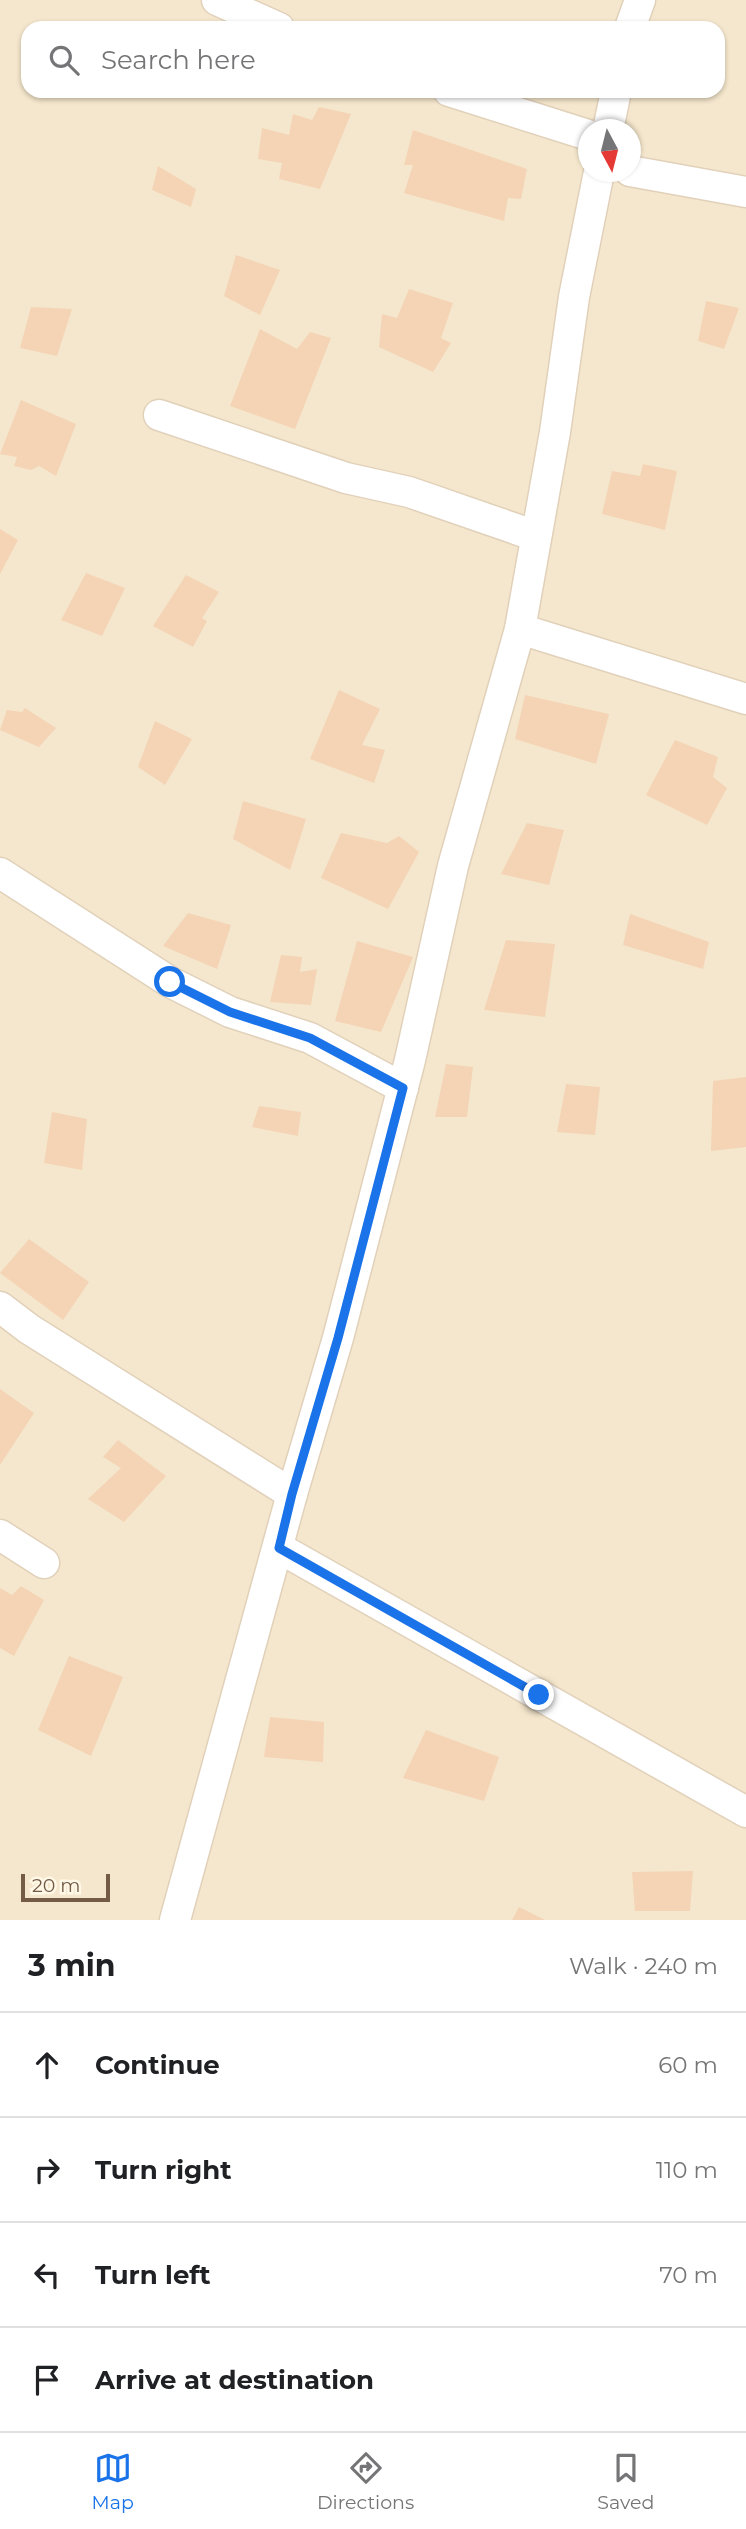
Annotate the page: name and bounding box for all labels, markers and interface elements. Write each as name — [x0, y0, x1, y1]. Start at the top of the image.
search box — [21, 21, 725, 98]
icon: search — [45, 41, 83, 79]
text: Search here — [101, 44, 256, 76]
north arrow — [578, 119, 641, 182]
route start — [154, 966, 185, 997]
route end — [523, 1679, 554, 1710]
scale bar — [21, 1871, 110, 1903]
text: 20 m — [32, 1874, 80, 1897]
text: 3 min — [28, 1947, 115, 1984]
text: Walk · 240 m — [569, 1952, 718, 1980]
icon: ahead — [28, 2046, 66, 2084]
text: Continue — [95, 2049, 220, 2081]
text: 60 m — [658, 2051, 718, 2079]
icon: right — [28, 2151, 66, 2189]
text: Turn right — [95, 2154, 231, 2186]
text: 110 m — [656, 2156, 718, 2184]
icon: left — [28, 2256, 66, 2294]
text: Turn left — [95, 2259, 211, 2291]
text: 70 m — [659, 2261, 718, 2289]
icon: arrive — [28, 2361, 66, 2399]
text: Arrive at destination — [95, 2364, 374, 2396]
tab: Map — [92, 2449, 134, 2514]
tab: Directions — [317, 2449, 414, 2514]
tab: Saved — [597, 2449, 654, 2514]

